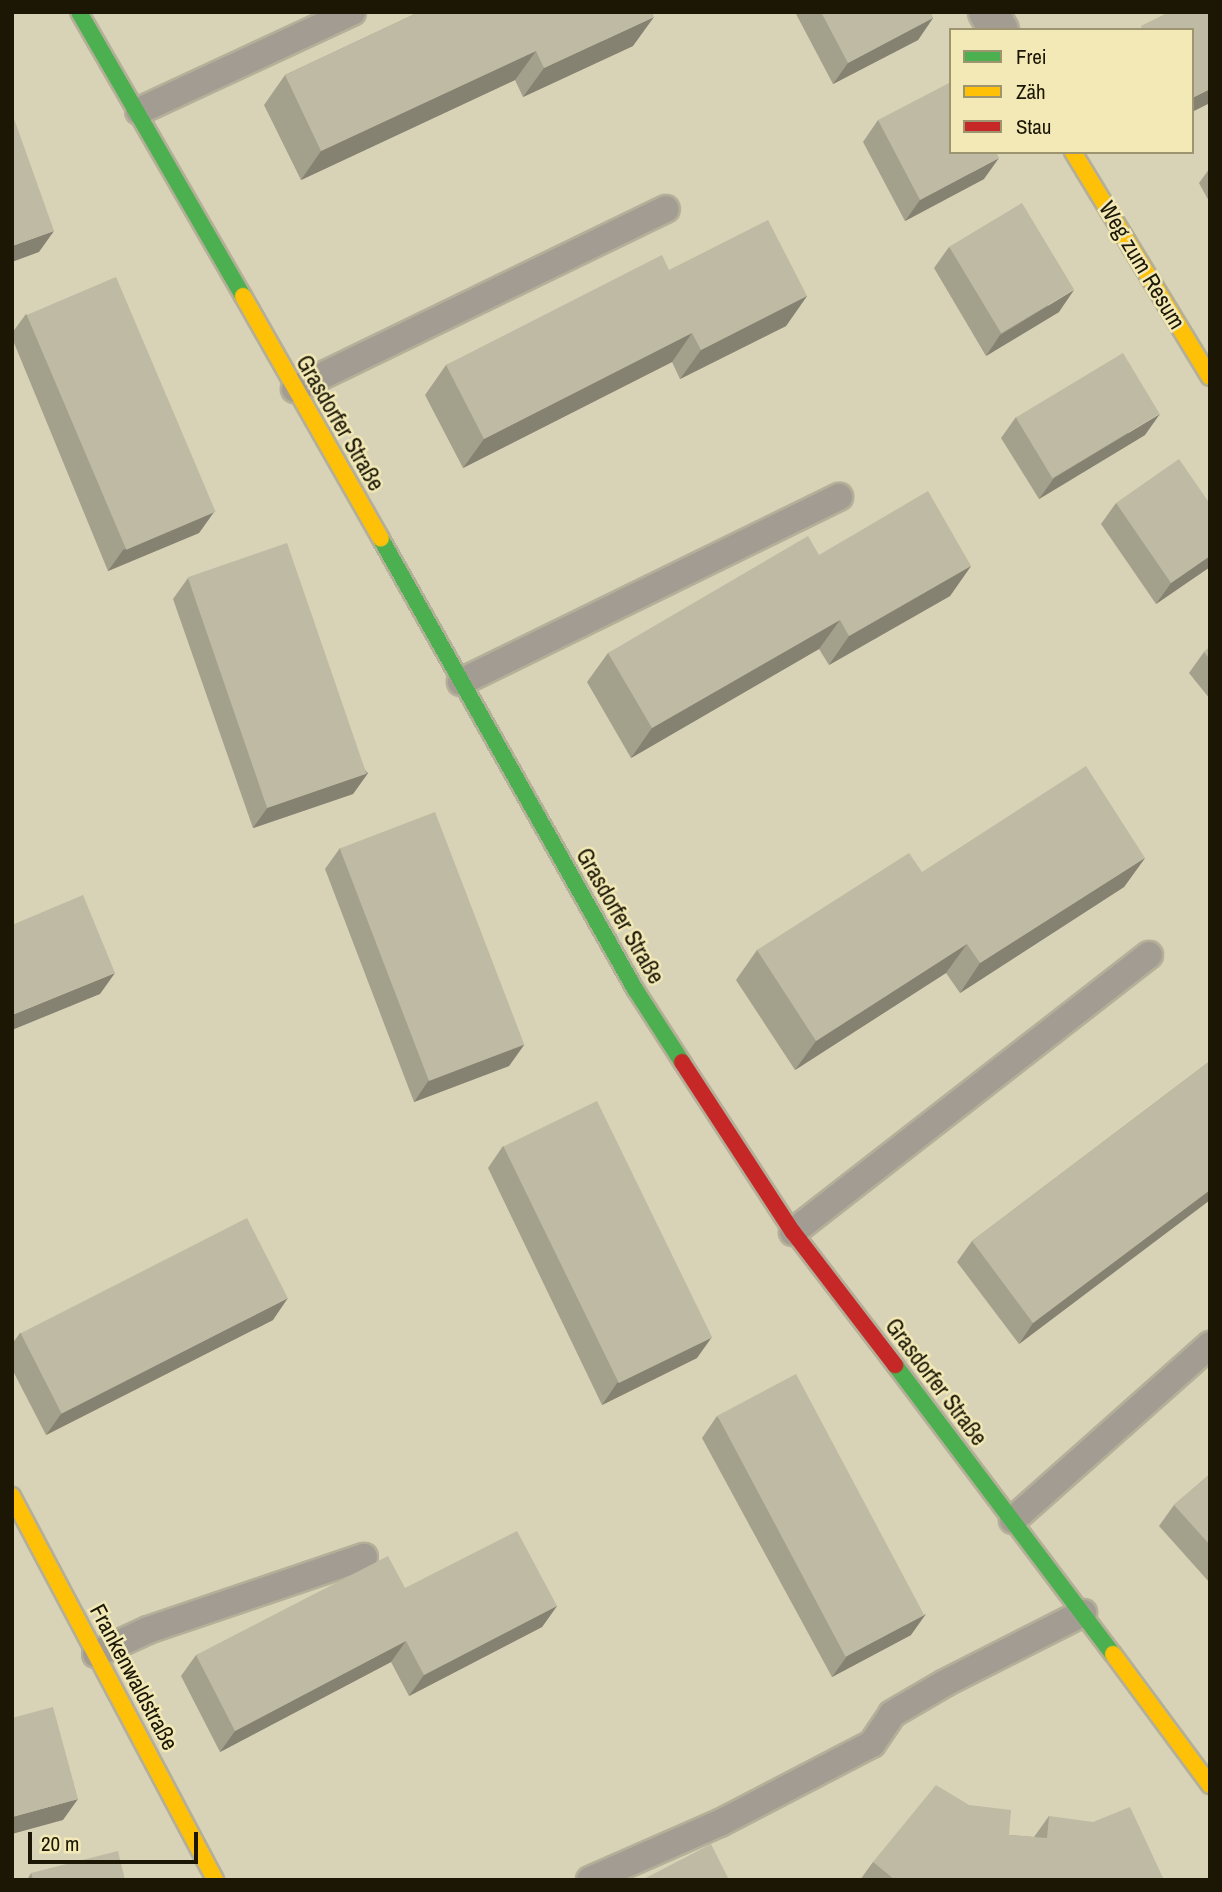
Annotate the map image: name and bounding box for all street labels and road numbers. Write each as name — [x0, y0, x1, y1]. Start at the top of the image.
street label: Weg zum Resum — [1093, 196, 1191, 334]
street label: Grasdorfer Straße — [290, 350, 390, 496]
street label: Grasdorfer Straße — [570, 843, 670, 989]
street label: Grasdorfer Straße — [879, 1313, 993, 1451]
street label: Frankenwaldstraße — [84, 1599, 184, 1755]

